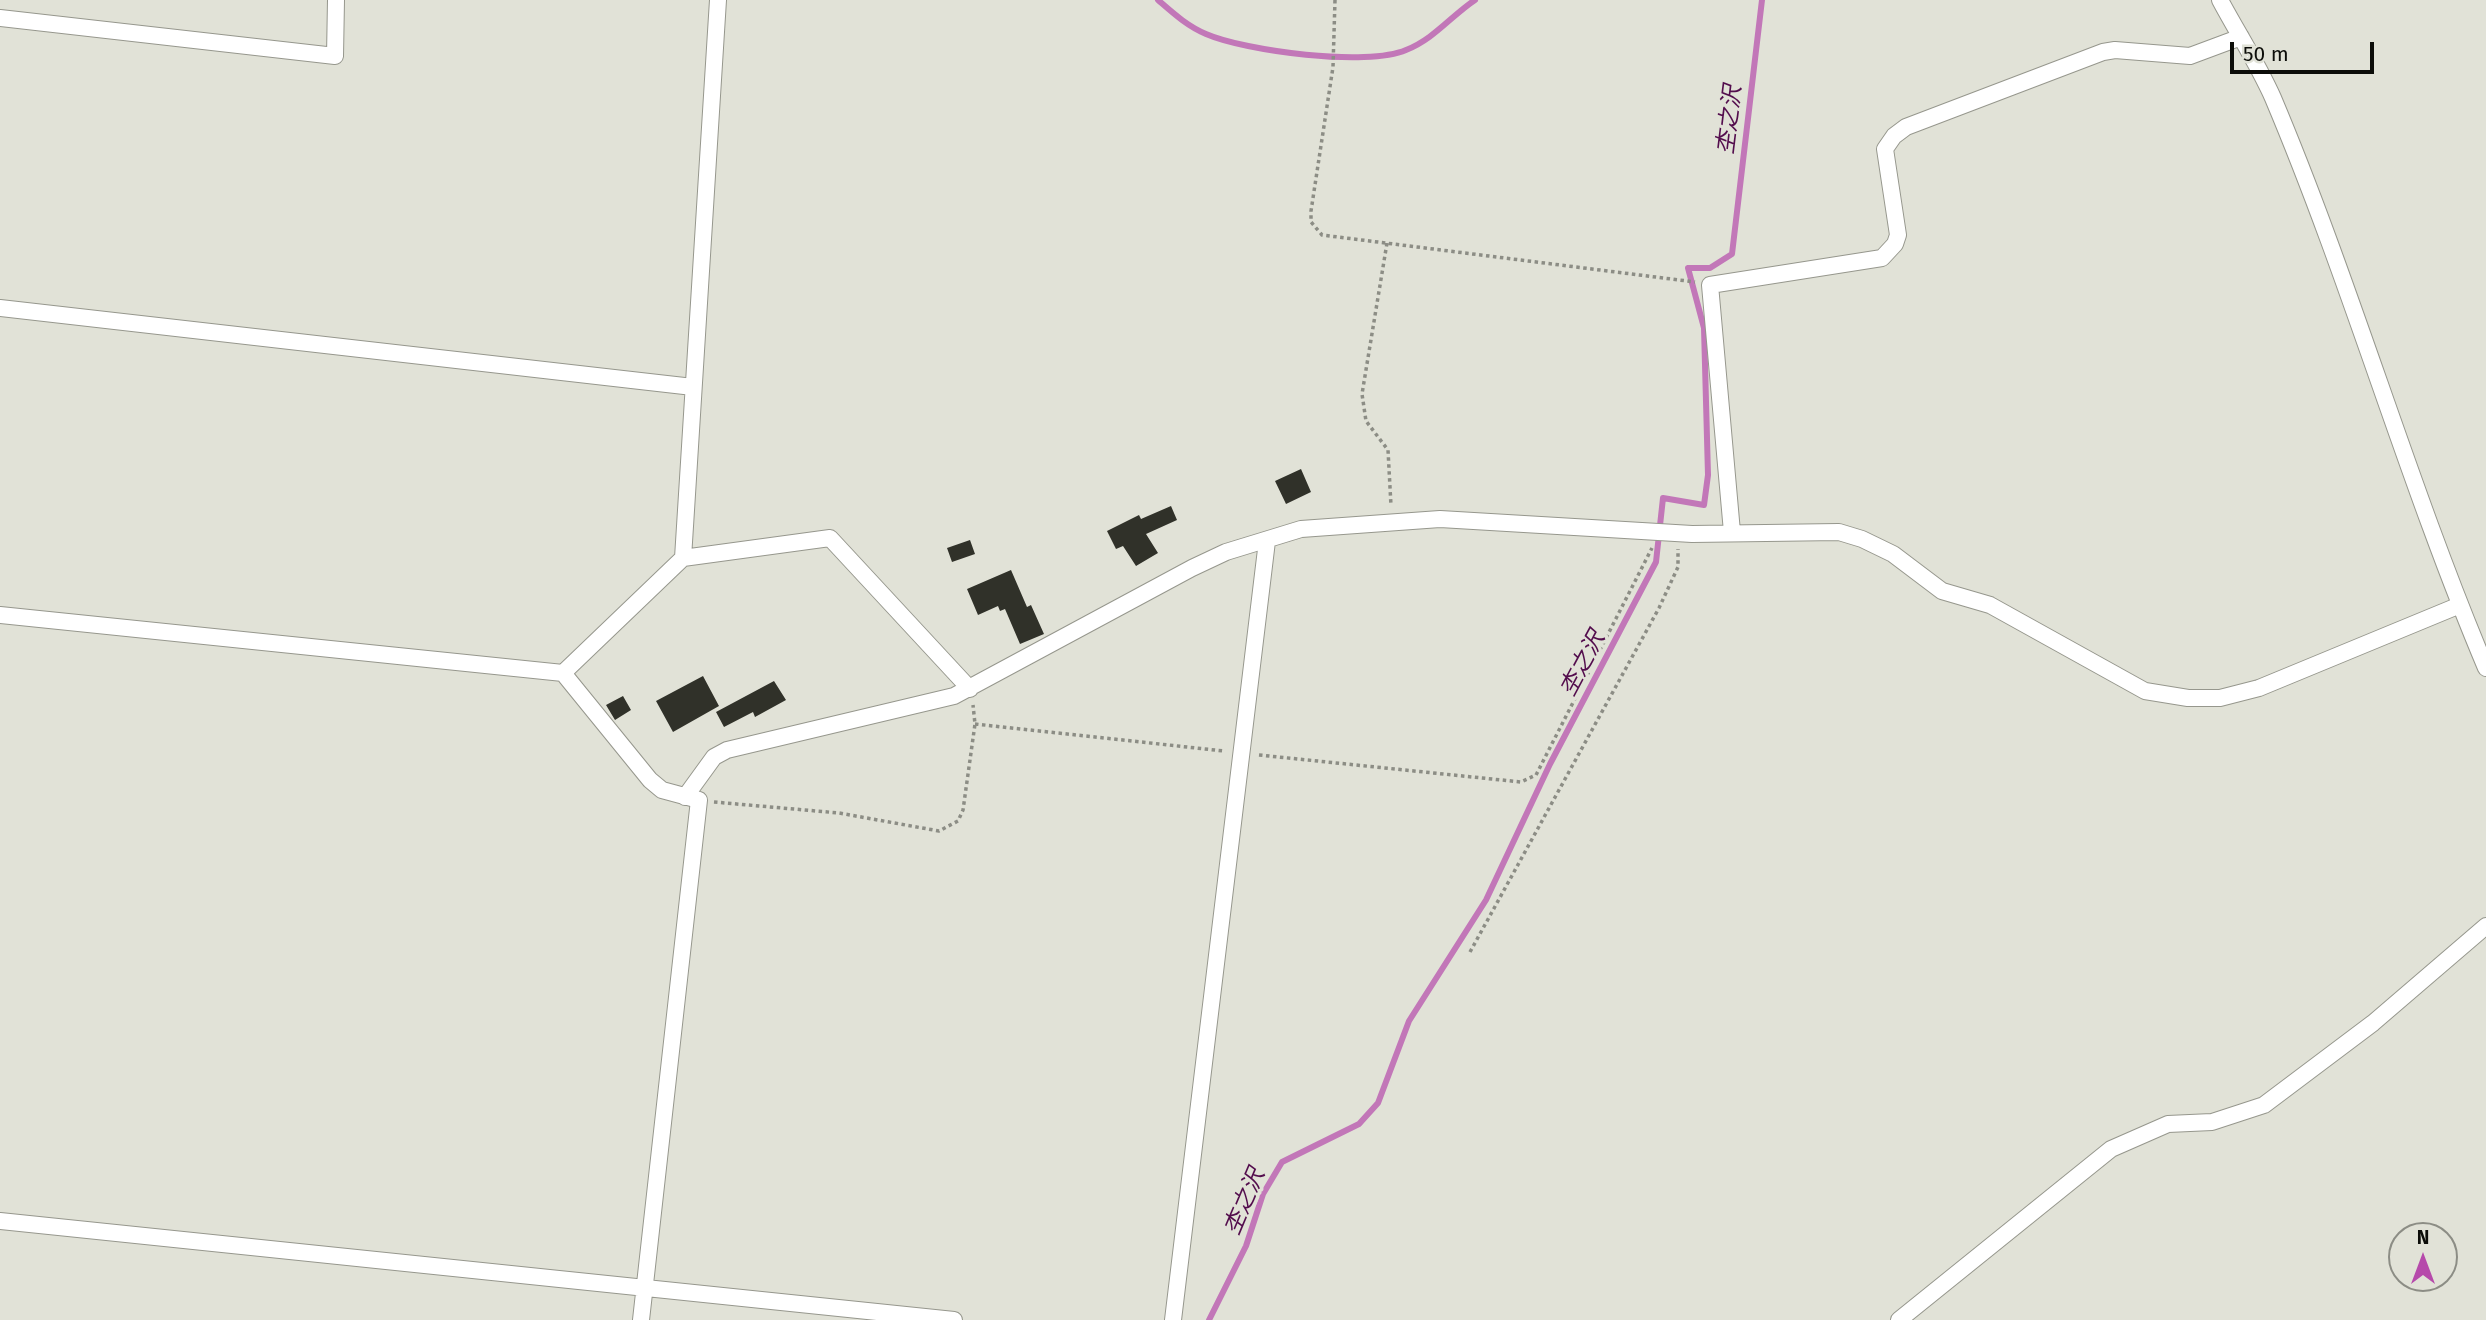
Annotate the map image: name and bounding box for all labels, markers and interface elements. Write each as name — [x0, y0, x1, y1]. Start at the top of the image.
scale bar — [2234, 28, 2378, 72]
text: 50 m — [2243, 41, 2289, 67]
water label: 杢之沢 — [1712, 84, 1748, 156]
water label: 杢之沢 — [1555, 627, 1611, 701]
water label: 杢之沢 — [1219, 1165, 1271, 1239]
north arrow — [2388, 1222, 2458, 1292]
text: N — [2417, 1226, 2429, 1249]

